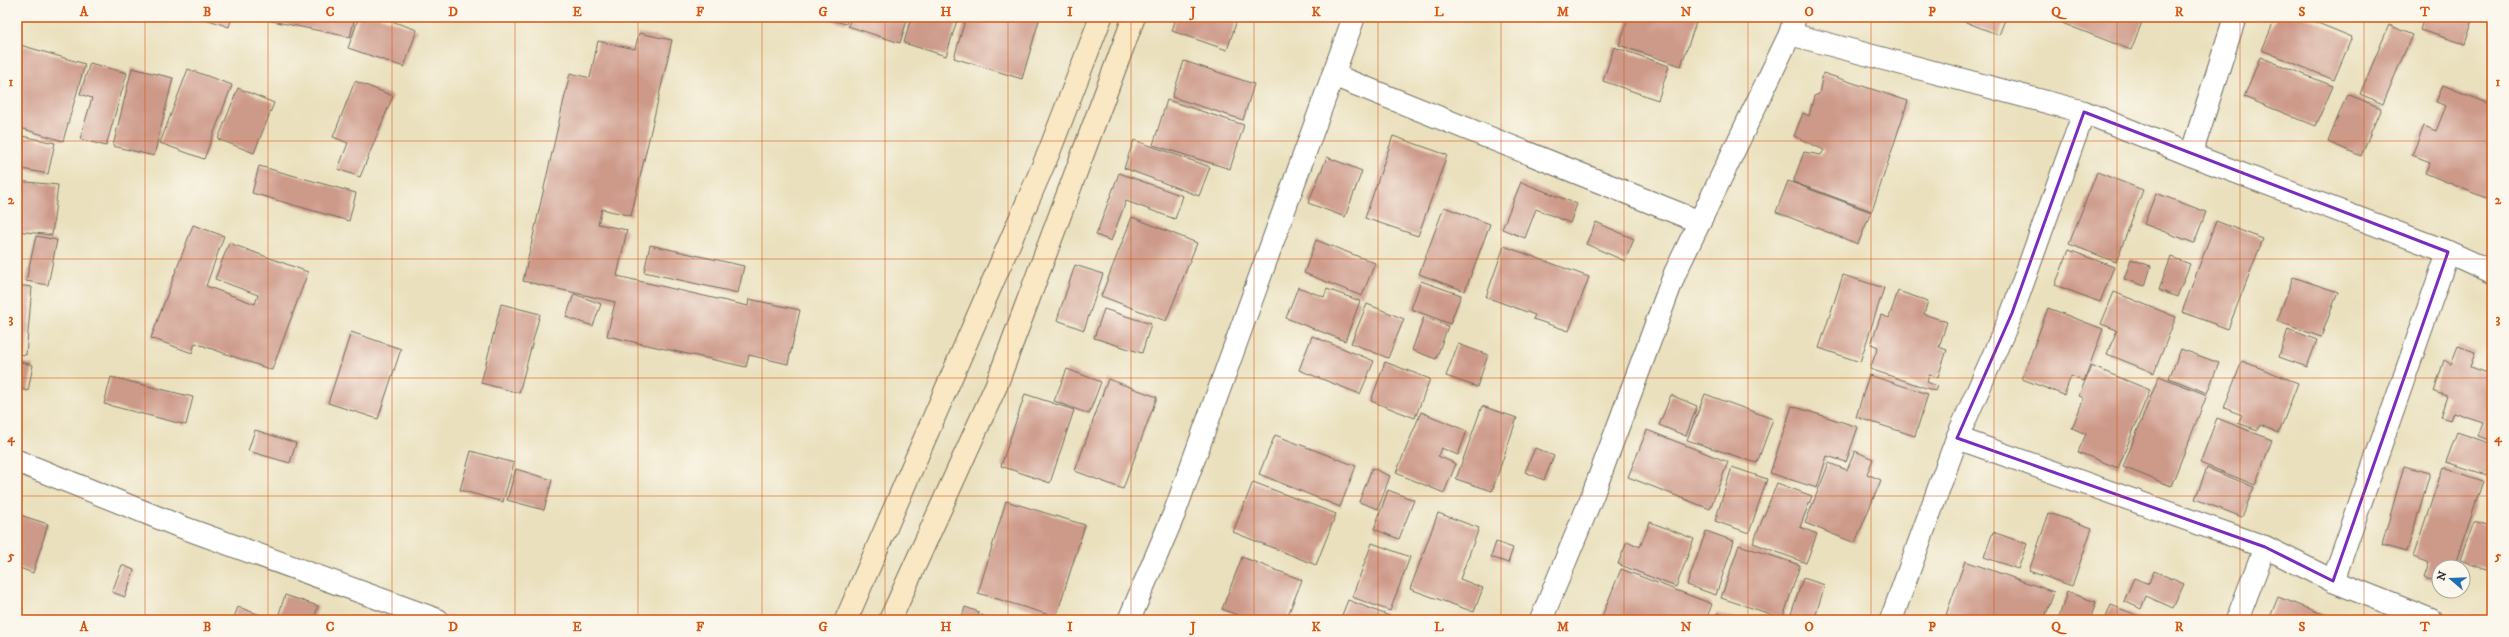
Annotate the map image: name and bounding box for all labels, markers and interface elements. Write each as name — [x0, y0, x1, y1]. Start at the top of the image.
text: A — [79, 4, 89, 20]
text: B — [203, 4, 211, 20]
text: C — [326, 4, 335, 20]
text: D — [448, 4, 458, 20]
text: E — [572, 4, 582, 20]
text: F — [696, 4, 705, 20]
text: G — [818, 4, 828, 20]
text: H — [941, 4, 952, 20]
text: I — [1067, 4, 1073, 20]
text: J — [1188, 4, 1196, 21]
text: K — [1311, 4, 1321, 20]
text: L — [1434, 4, 1444, 20]
text: M — [1557, 4, 1569, 20]
text: N — [1681, 4, 1692, 20]
text: O — [1804, 4, 1814, 20]
text: P — [1928, 4, 1936, 20]
text: Q — [2051, 4, 2067, 20]
text: R — [2175, 4, 2184, 20]
text: S — [2299, 4, 2306, 20]
text: T — [2419, 4, 2431, 20]
text: 1 — [9, 74, 14, 90]
text: 1 — [2496, 74, 2501, 90]
text: 2 — [8, 192, 15, 208]
text: 2 — [2495, 192, 2502, 208]
text: 3 — [9, 311, 14, 327]
text: 3 — [2496, 311, 2501, 327]
text: 4 — [6, 430, 15, 447]
text: 4 — [2493, 430, 2502, 447]
text: 5 — [7, 548, 15, 564]
text: 5 — [2494, 548, 2502, 564]
north arrow — [2431, 559, 2471, 599]
text: N — [2434, 570, 2451, 583]
text: A — [79, 619, 89, 635]
text: B — [203, 619, 211, 635]
text: C — [326, 619, 335, 635]
text: D — [448, 619, 458, 635]
text: E — [572, 619, 582, 635]
text: F — [696, 619, 705, 635]
text: G — [818, 619, 828, 635]
text: H — [941, 619, 952, 635]
text: I — [1067, 619, 1073, 635]
text: J — [1188, 619, 1196, 636]
text: K — [1311, 619, 1321, 635]
text: L — [1434, 619, 1444, 635]
text: M — [1557, 619, 1569, 635]
text: N — [1681, 619, 1692, 635]
text: O — [1804, 619, 1814, 635]
text: P — [1928, 619, 1936, 635]
text: Q — [2051, 619, 2067, 635]
text: R — [2175, 619, 2184, 635]
text: S — [2299, 619, 2306, 635]
text: T — [2419, 619, 2431, 635]

